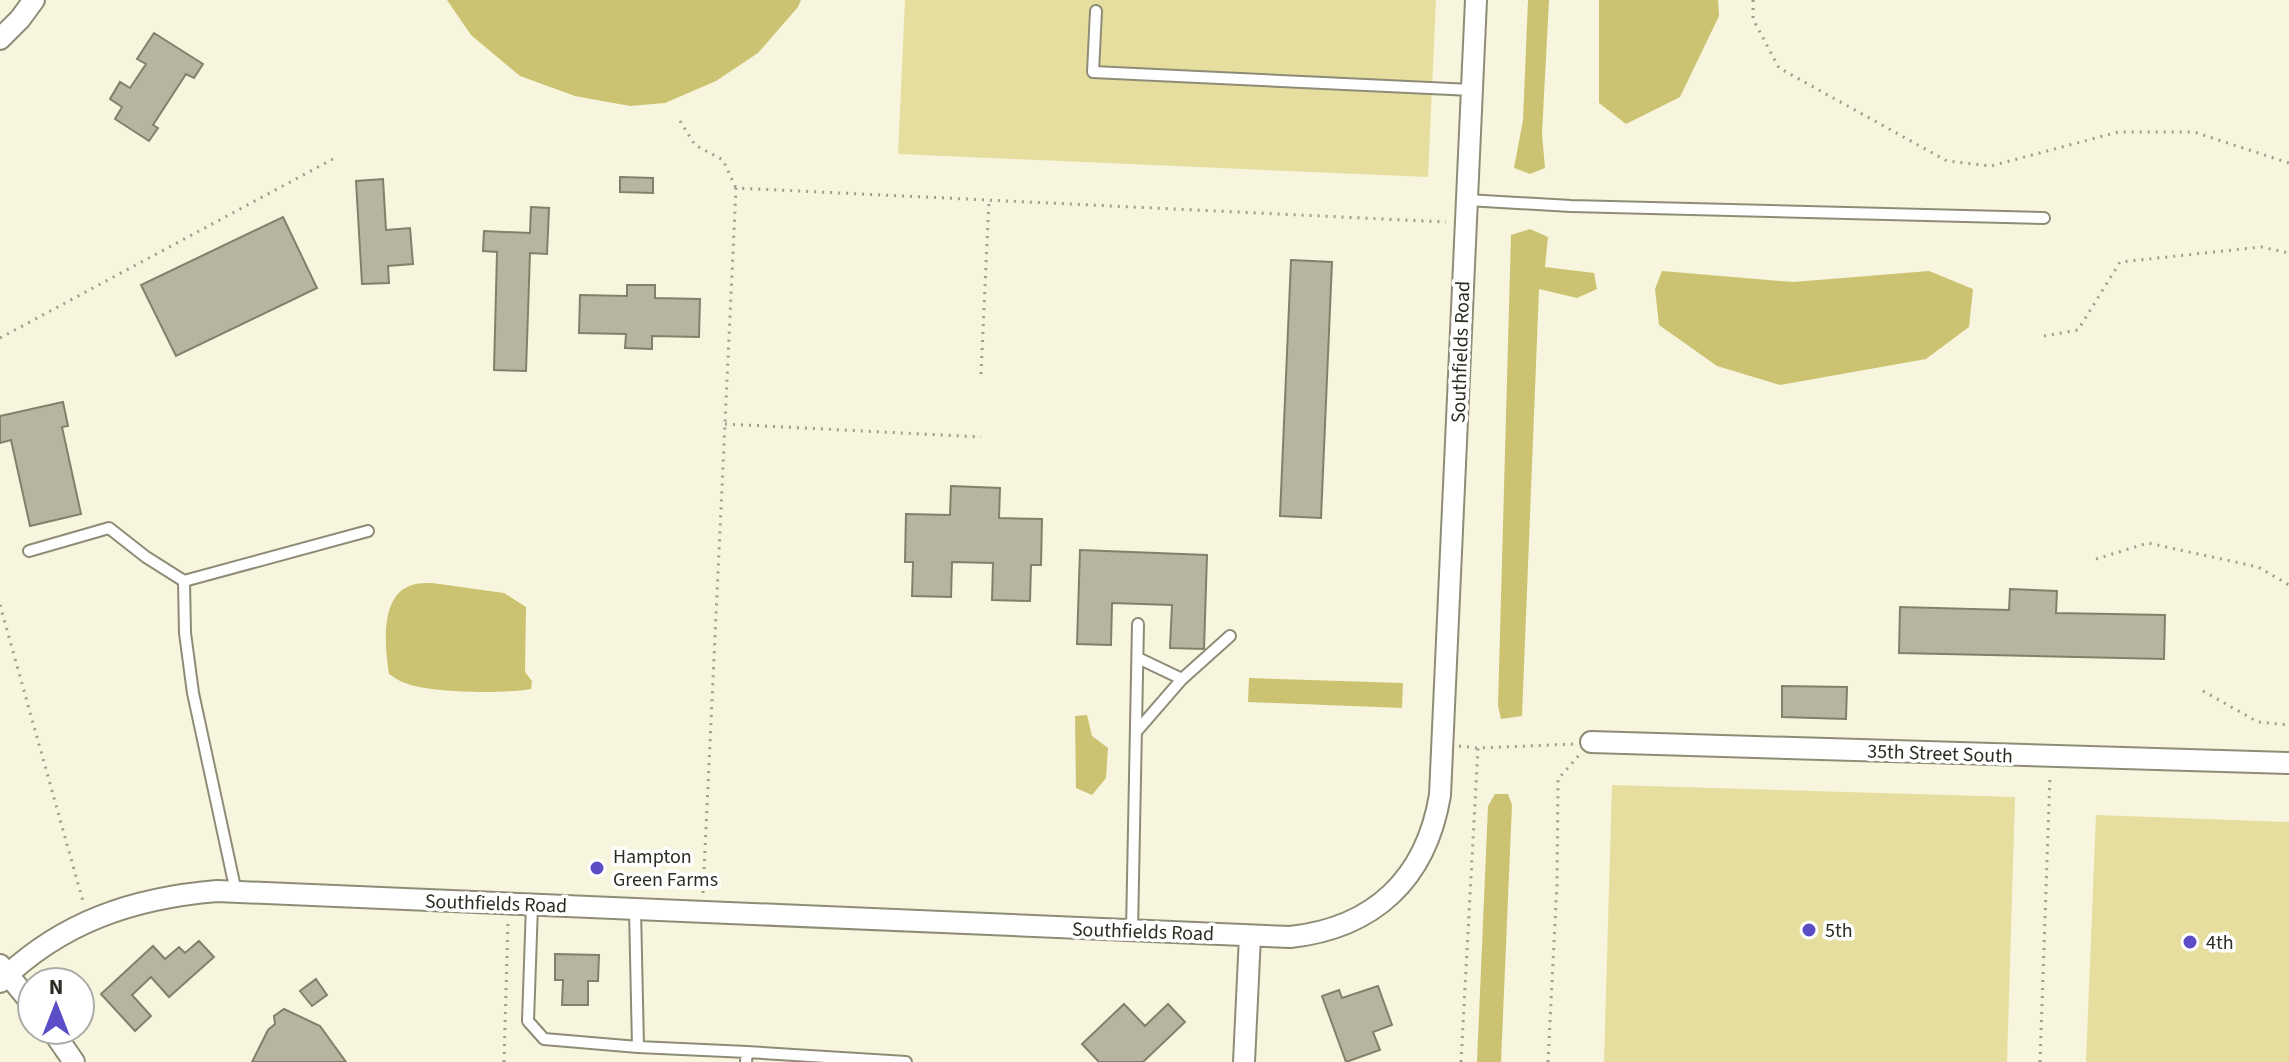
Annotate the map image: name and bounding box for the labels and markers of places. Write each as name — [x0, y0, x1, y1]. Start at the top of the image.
place label: Hampton Green Farms — [613, 843, 718, 894]
marker: Hampton Green Farms — [588, 859, 606, 877]
place label: 5th — [1825, 917, 1853, 945]
marker: 5th — [1800, 921, 1818, 939]
place label: 4th — [2206, 929, 2234, 957]
marker: 4th — [2181, 933, 2199, 951]

